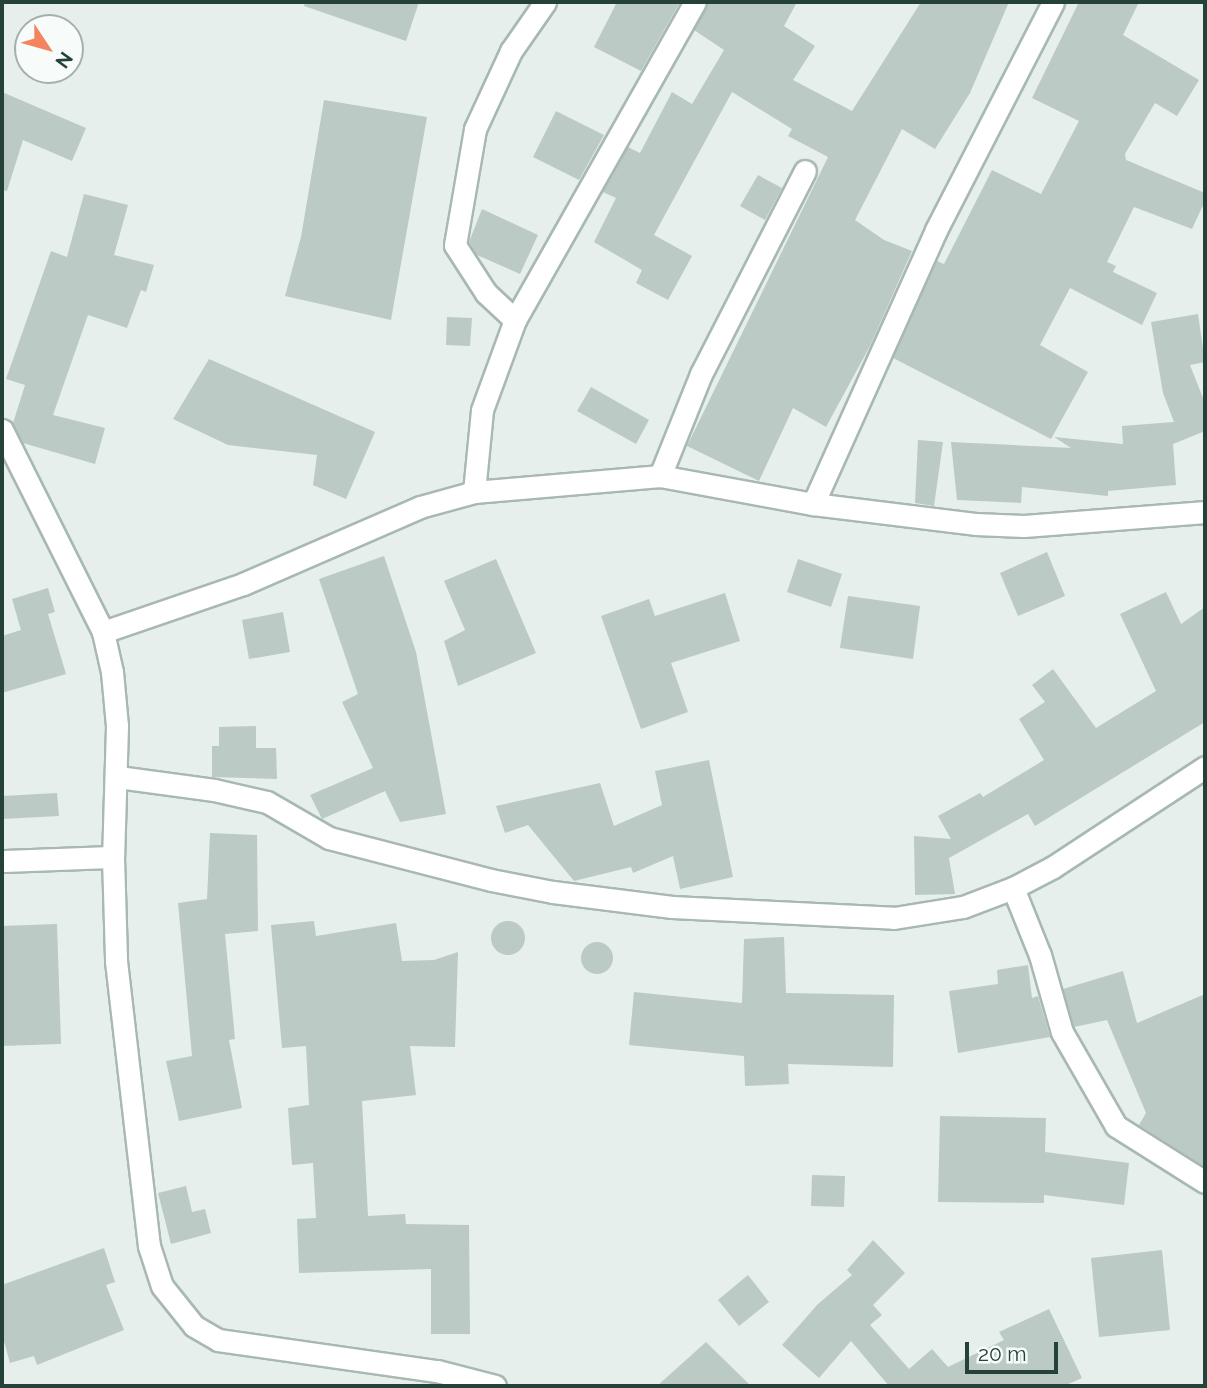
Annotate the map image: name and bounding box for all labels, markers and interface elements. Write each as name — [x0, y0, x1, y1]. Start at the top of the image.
north arrow — [14, 14, 84, 84]
text: N — [51, 48, 78, 72]
scale bar — [969, 1328, 1062, 1372]
text: 20 m — [978, 1341, 1026, 1366]

